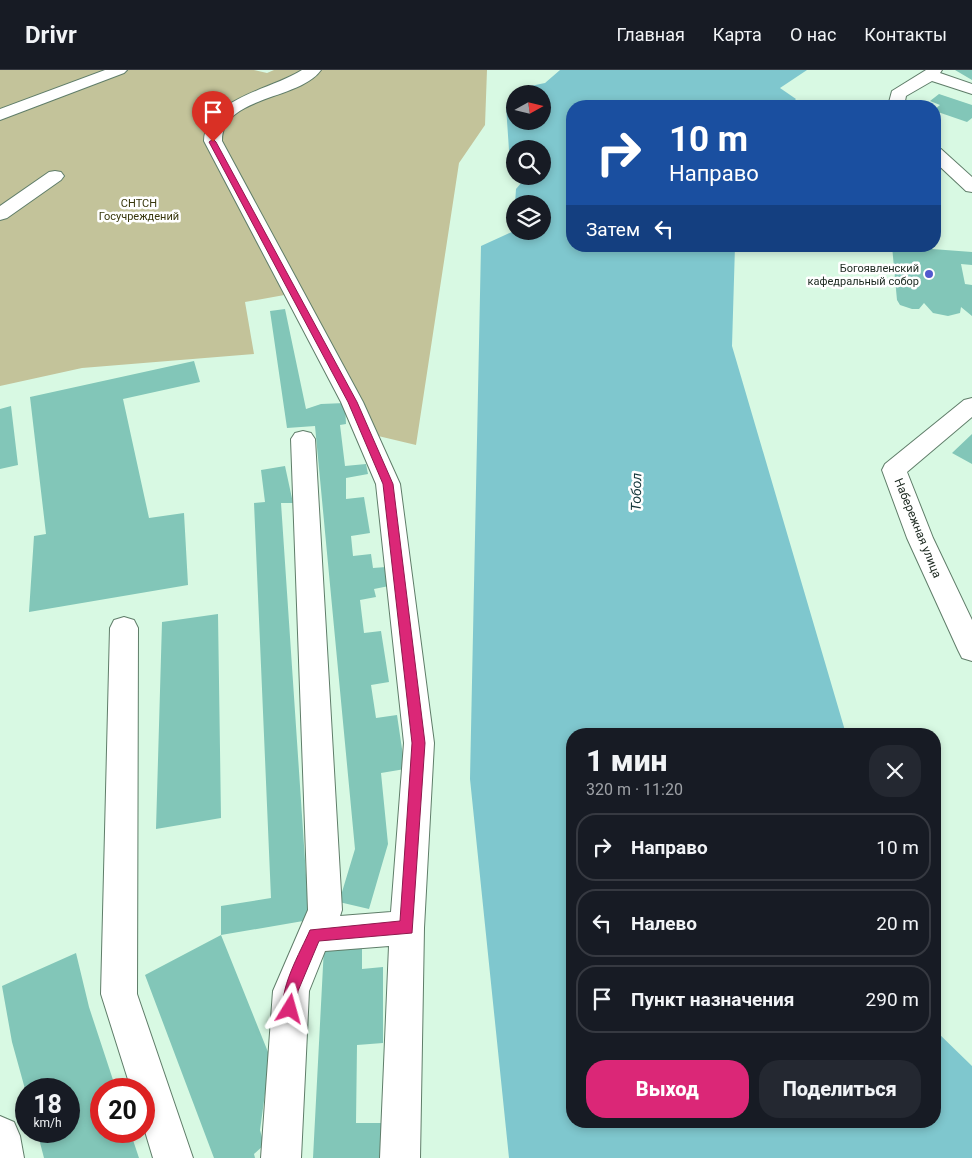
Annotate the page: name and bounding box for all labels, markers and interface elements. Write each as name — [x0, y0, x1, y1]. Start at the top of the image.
text: Drivr — [25, 21, 77, 49]
text: Главная — [616, 24, 685, 45]
text: Карта — [713, 24, 762, 45]
text: О нас — [790, 24, 836, 45]
text: Контакты — [864, 24, 947, 45]
north arrow — [506, 85, 551, 130]
map controls — [506, 85, 551, 240]
pin — [192, 91, 234, 142]
icon: arrive — [199, 98, 227, 126]
text: 10 m — [669, 119, 748, 160]
icon: right — [586, 120, 651, 185]
button: search — [506, 140, 551, 185]
text: Направо — [669, 161, 759, 186]
button: layers — [506, 195, 551, 240]
park label: СНТСН Госучреждений — [99, 197, 179, 223]
icon: left — [650, 215, 678, 243]
text: Затем — [586, 218, 640, 241]
place label: Богоявленский кафедральный собор — [808, 262, 919, 288]
marker: Богоявленский кафедральный собор — [923, 268, 935, 280]
water label: Тобол — [628, 473, 644, 511]
street label: Набережная улица — [892, 476, 944, 580]
text: 1 мин — [586, 743, 667, 778]
button: close — [869, 745, 921, 797]
text: 320 m · 11:20 — [586, 780, 683, 799]
icon: right — [588, 833, 616, 861]
text: Направо — [631, 836, 708, 859]
text: 10 m — [876, 836, 919, 859]
icon: left — [588, 909, 616, 937]
text: Налево — [631, 912, 697, 935]
text: 20 m — [876, 912, 919, 935]
position arrow — [263, 982, 315, 1034]
icon: arrive — [588, 985, 616, 1013]
text: Пункт назначения — [631, 988, 794, 1011]
text: 290 m — [866, 988, 919, 1011]
button: Выход — [586, 1060, 749, 1118]
button: Поделиться — [759, 1060, 921, 1118]
speed limit sign: 20 — [90, 1078, 155, 1143]
text: 18 — [33, 1090, 62, 1119]
text: km/h — [33, 1116, 62, 1130]

